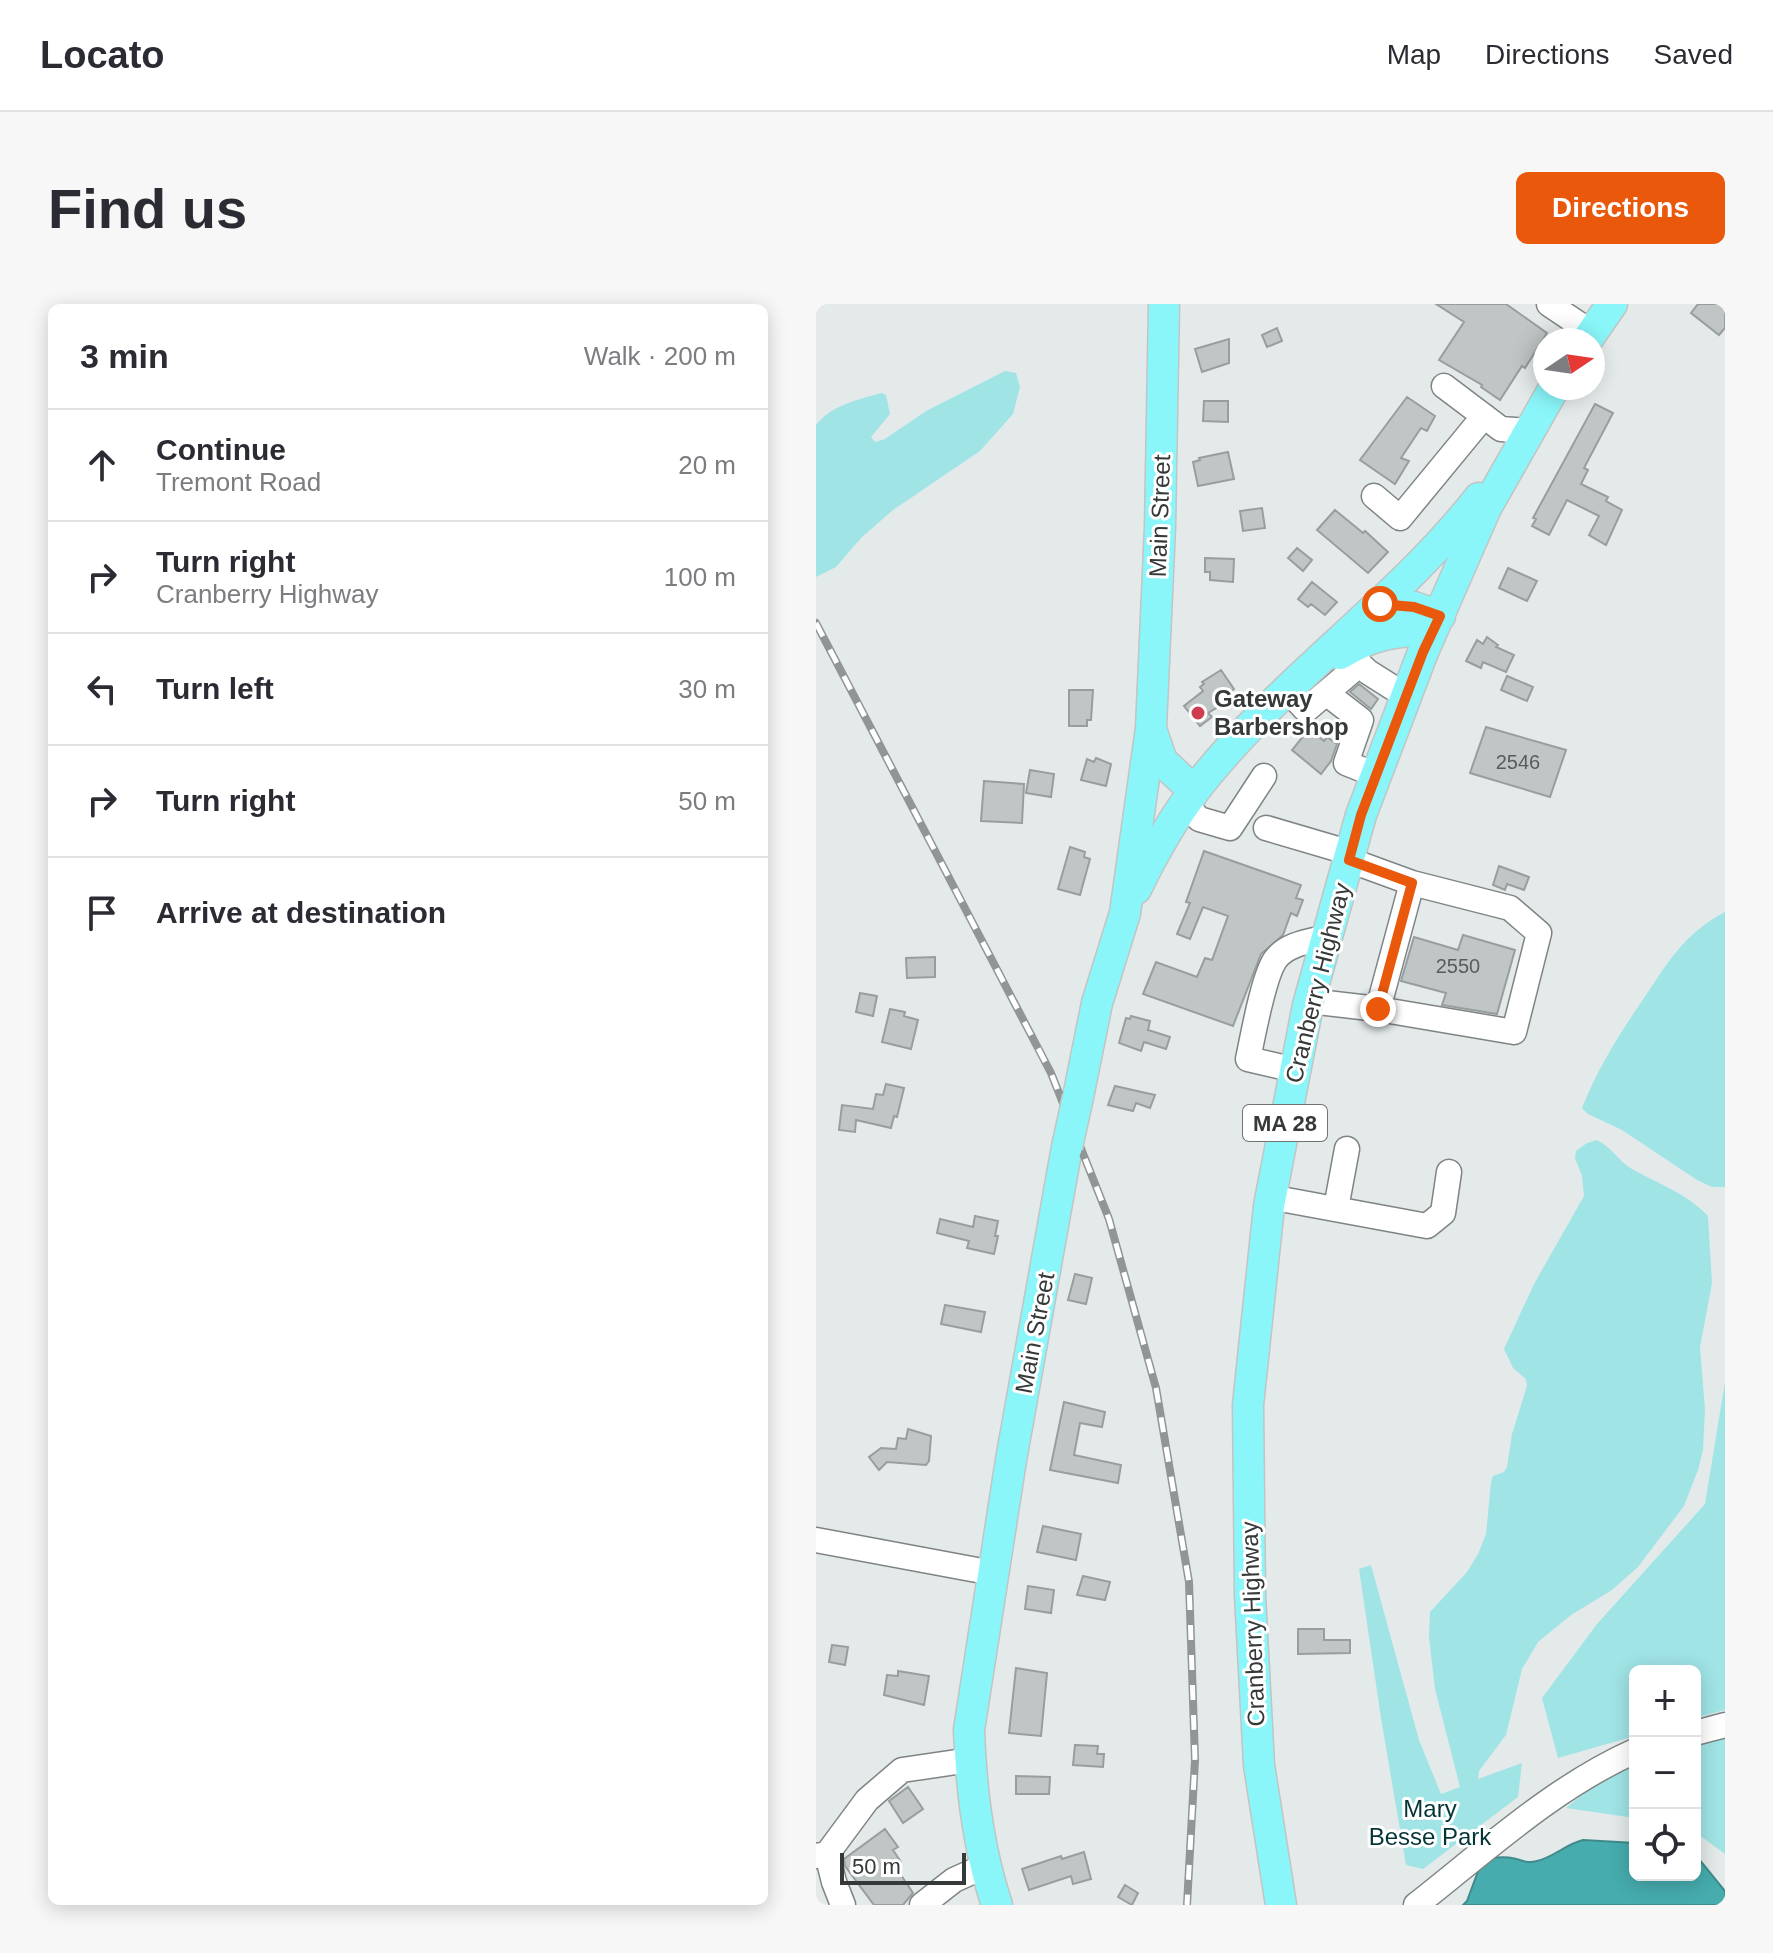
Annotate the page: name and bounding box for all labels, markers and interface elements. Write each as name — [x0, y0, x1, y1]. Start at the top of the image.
text: Locato — [40, 34, 165, 76]
text: Map — [1387, 39, 1441, 70]
text: Directions — [1485, 39, 1610, 70]
text: Saved — [1654, 39, 1733, 70]
button: Directions — [1516, 172, 1725, 244]
text: Find us — [48, 177, 247, 240]
north arrow — [1533, 328, 1605, 400]
text: 3 min — [80, 337, 169, 375]
text: Walk · 200 m — [584, 341, 736, 371]
text: Continue — [156, 433, 286, 466]
icon: ahead — [80, 443, 124, 487]
text: 20 m — [678, 450, 736, 480]
street label: Main Street — [1144, 454, 1175, 578]
text: Tremont Road — [156, 467, 321, 497]
text: Turn right — [156, 545, 295, 578]
icon: right — [80, 555, 124, 599]
text: 100 m — [664, 562, 736, 592]
text: Cranberry Highway — [156, 579, 379, 609]
route start — [1362, 586, 1398, 622]
icon: left — [80, 667, 124, 711]
text: Turn left — [156, 672, 274, 705]
text: 30 m — [678, 674, 736, 704]
place label: Gateway Barbershop — [1214, 685, 1349, 740]
marker: Gateway Barbershop — [1189, 704, 1207, 722]
house number: 2546 — [1496, 751, 1540, 773]
icon: right — [80, 779, 124, 823]
text: Turn right — [156, 784, 295, 817]
text: 50 m — [678, 786, 736, 816]
street label: Cranberry Highway — [1280, 880, 1355, 1086]
icon: arrive — [80, 891, 124, 935]
text: Arrive at destination — [156, 896, 446, 929]
house number: 2550 — [1436, 955, 1480, 977]
route end — [1360, 991, 1396, 1027]
road number: MA 28 — [1243, 1105, 1327, 1141]
street label: Main Street — [1010, 1270, 1060, 1396]
street label: Cranberry Highway — [1235, 1521, 1270, 1727]
map controls — [1629, 1665, 1701, 1881]
button: + — [1629, 1665, 1701, 1737]
button: − — [1629, 1737, 1701, 1809]
park label: Mary Besse Park — [1369, 1795, 1492, 1850]
button: locate — [1629, 1809, 1701, 1881]
scale bar — [840, 1849, 966, 1885]
text: 50 m — [852, 1854, 901, 1879]

